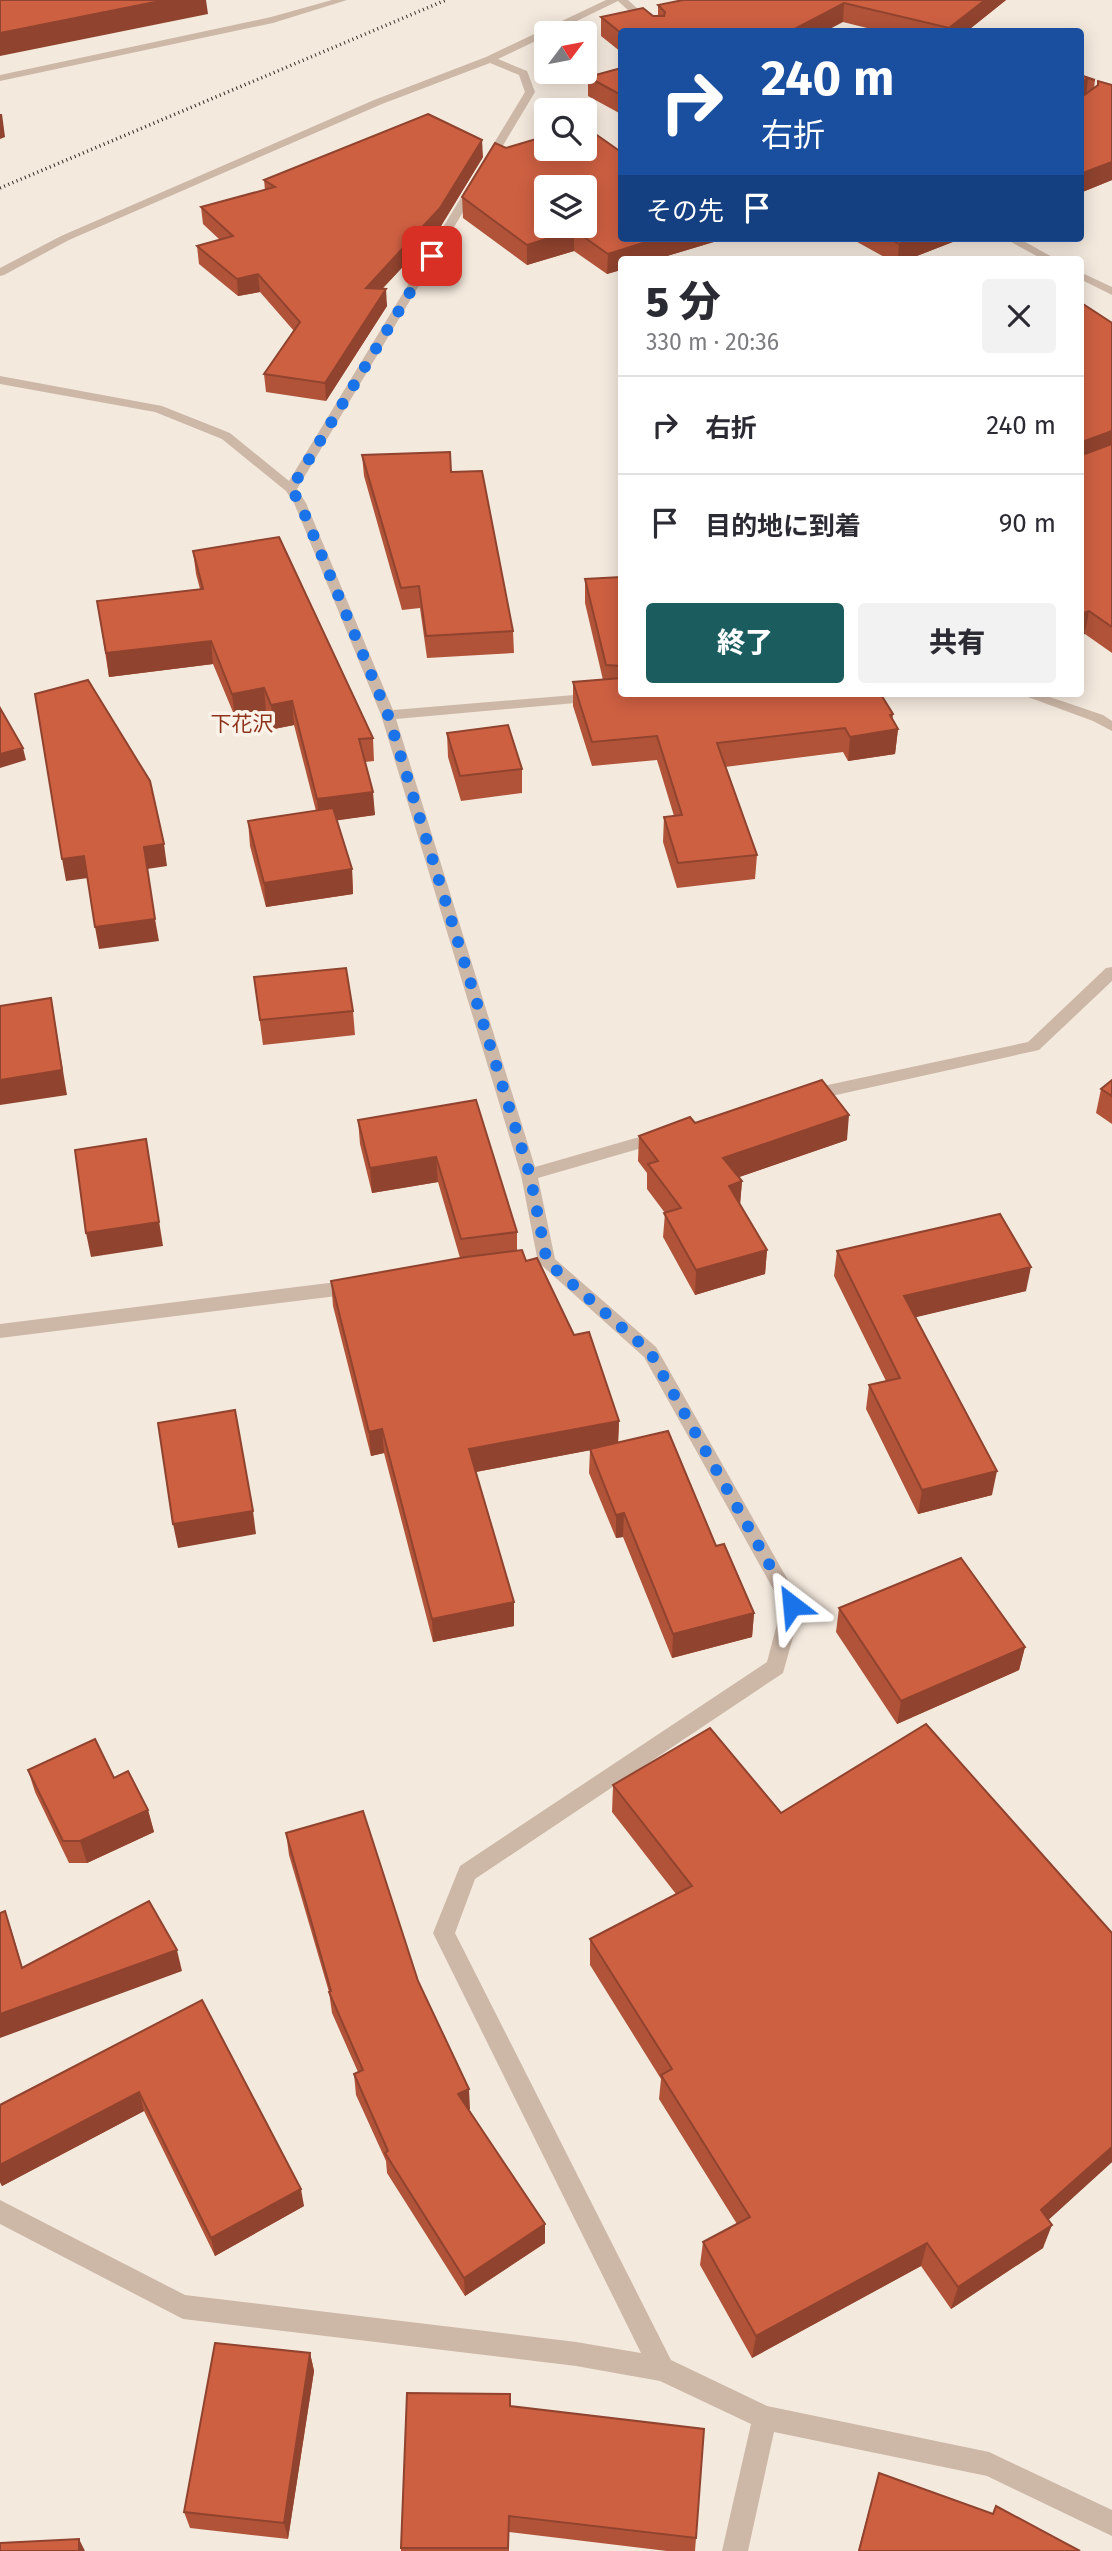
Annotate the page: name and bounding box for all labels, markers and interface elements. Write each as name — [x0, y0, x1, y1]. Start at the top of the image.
north arrow — [534, 21, 597, 84]
map controls — [534, 21, 597, 238]
text: 240 m — [761, 49, 894, 108]
icon: right — [646, 56, 737, 147]
button: search — [534, 98, 597, 161]
text: 右折 — [761, 116, 825, 154]
button: layers — [534, 175, 597, 238]
icon: arrive — [738, 189, 776, 227]
text: その先 — [646, 196, 724, 227]
pin — [402, 226, 462, 286]
icon: arrive — [413, 237, 451, 275]
text: 5 分 — [646, 277, 721, 327]
button: close — [982, 279, 1056, 353]
text: 330 m · 20:36 — [646, 328, 779, 356]
icon: right — [646, 406, 684, 444]
text: 240 m — [986, 410, 1056, 441]
text: 右折 — [705, 413, 757, 444]
icon: arrive — [646, 504, 684, 542]
text: 90 m — [999, 508, 1056, 539]
text: 目的地に到着 — [705, 511, 861, 542]
button: 終了 — [646, 603, 844, 683]
button: 共有 — [858, 603, 1056, 683]
district label: 下花沢 — [211, 711, 274, 737]
position arrow — [755, 1568, 829, 1642]

